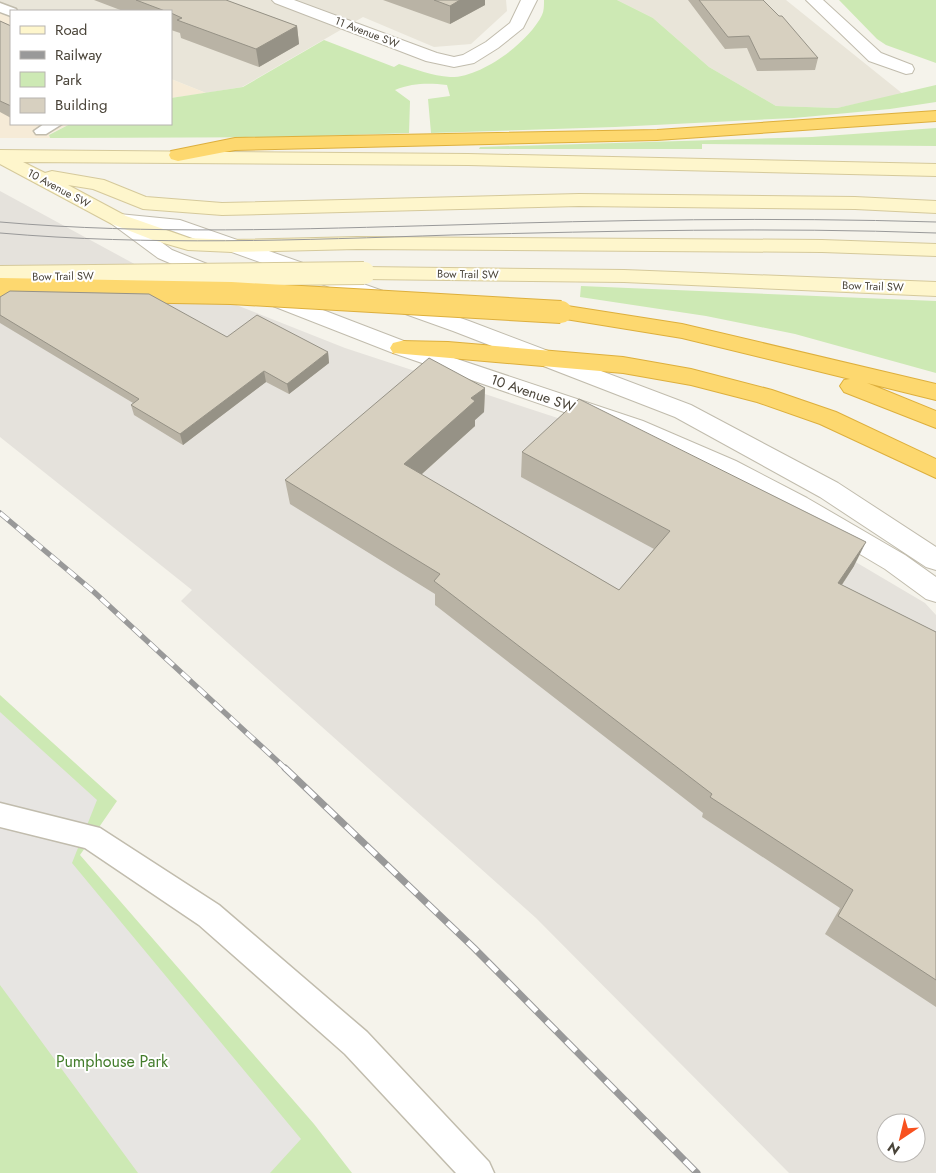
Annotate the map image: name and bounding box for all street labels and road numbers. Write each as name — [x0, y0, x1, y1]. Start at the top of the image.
street label: 11 Avenue SW — [333, 12, 402, 52]
street label: 10 Avenue SW — [25, 165, 93, 211]
street label: Bow Trail SW — [437, 265, 499, 283]
street label: Bow Trail SW — [32, 267, 94, 285]
street label: Bow Trail SW — [842, 277, 904, 295]
street label: 10 Avenue SW — [488, 369, 578, 417]

